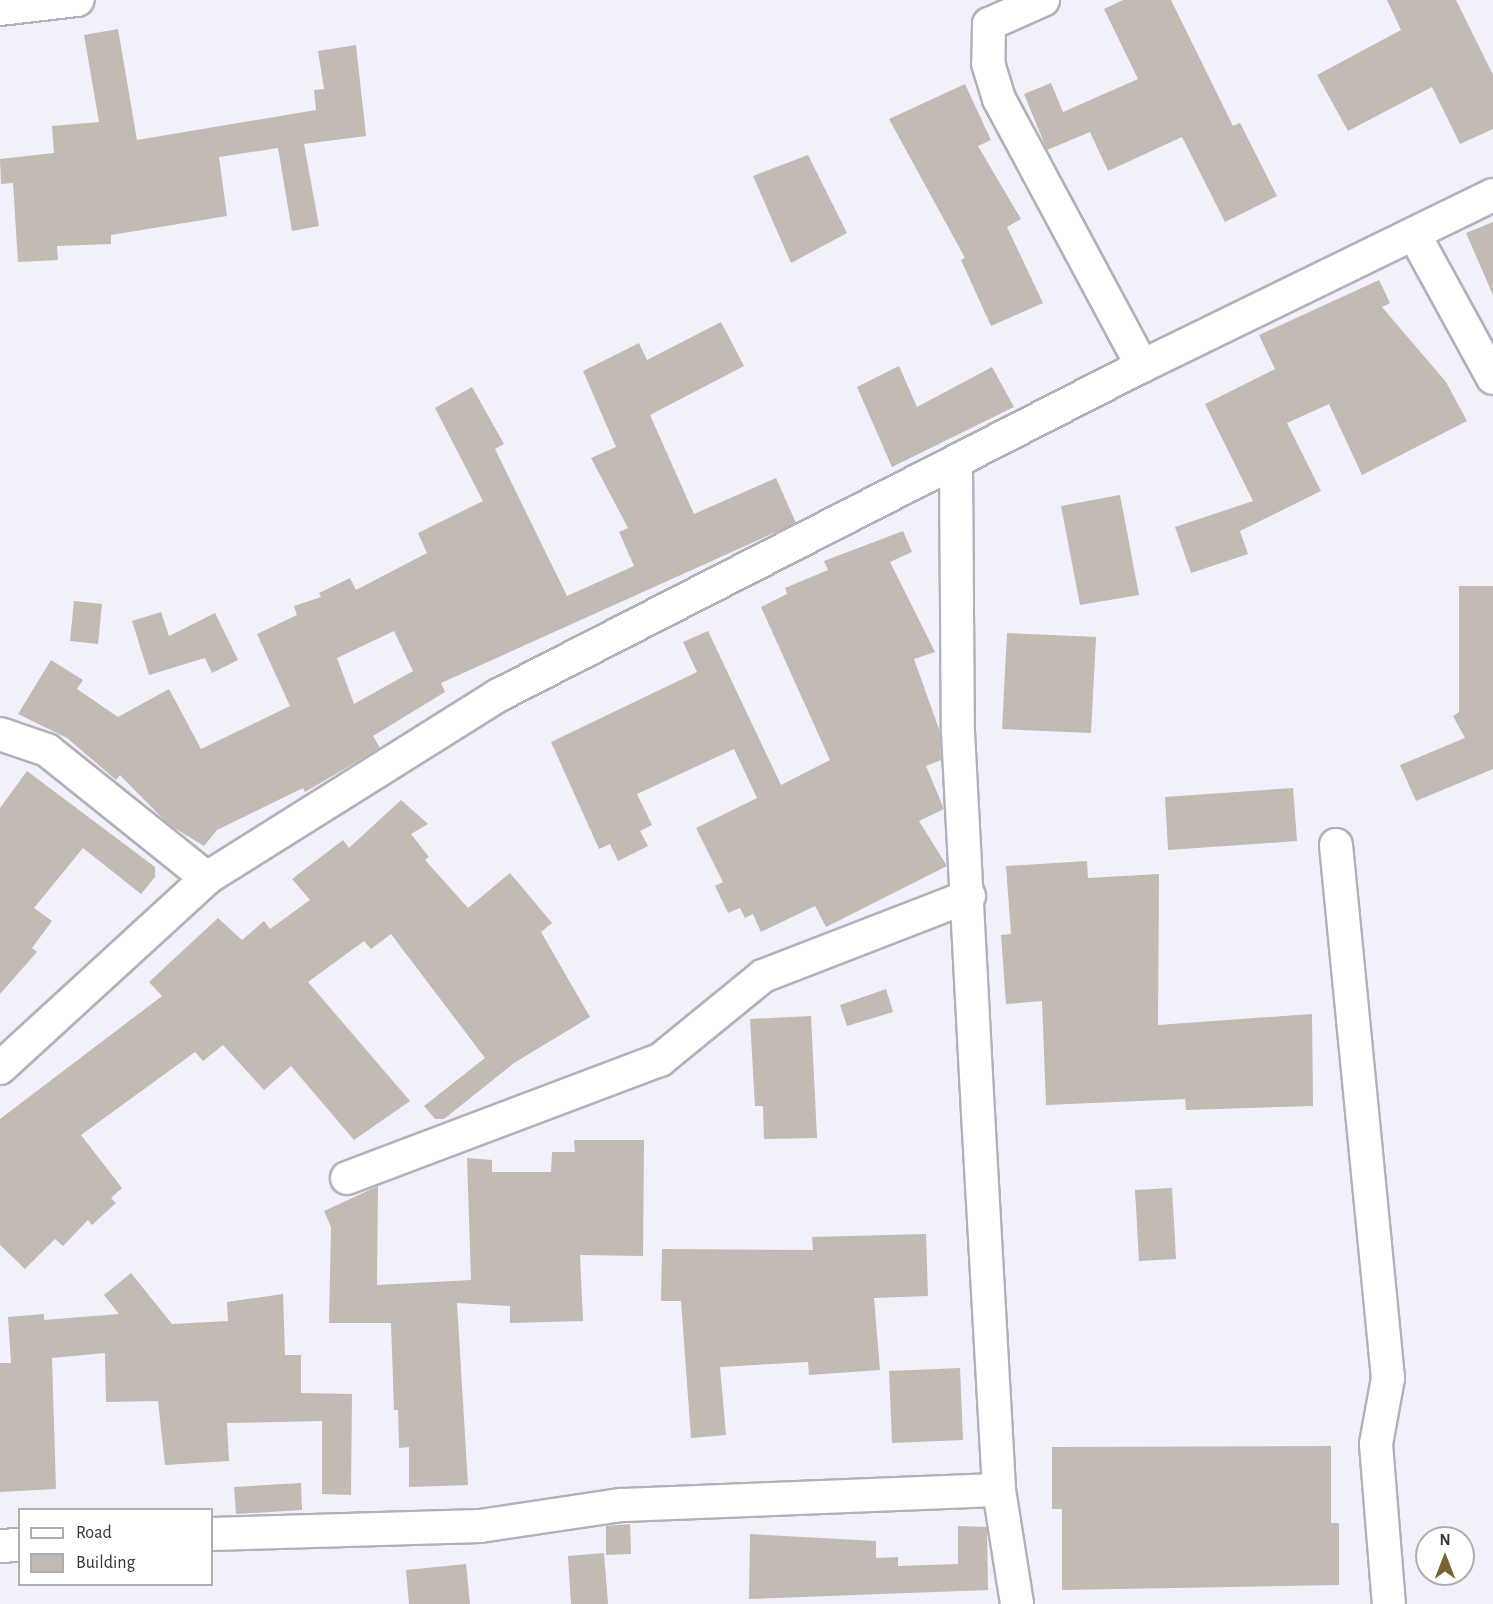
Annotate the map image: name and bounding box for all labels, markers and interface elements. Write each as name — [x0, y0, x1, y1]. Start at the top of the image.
legend — [18, 1508, 213, 1586]
text: Road — [76, 1524, 112, 1542]
north arrow — [1415, 1526, 1475, 1586]
text: N — [1439, 1532, 1451, 1548]
text: Building — [76, 1554, 135, 1572]

